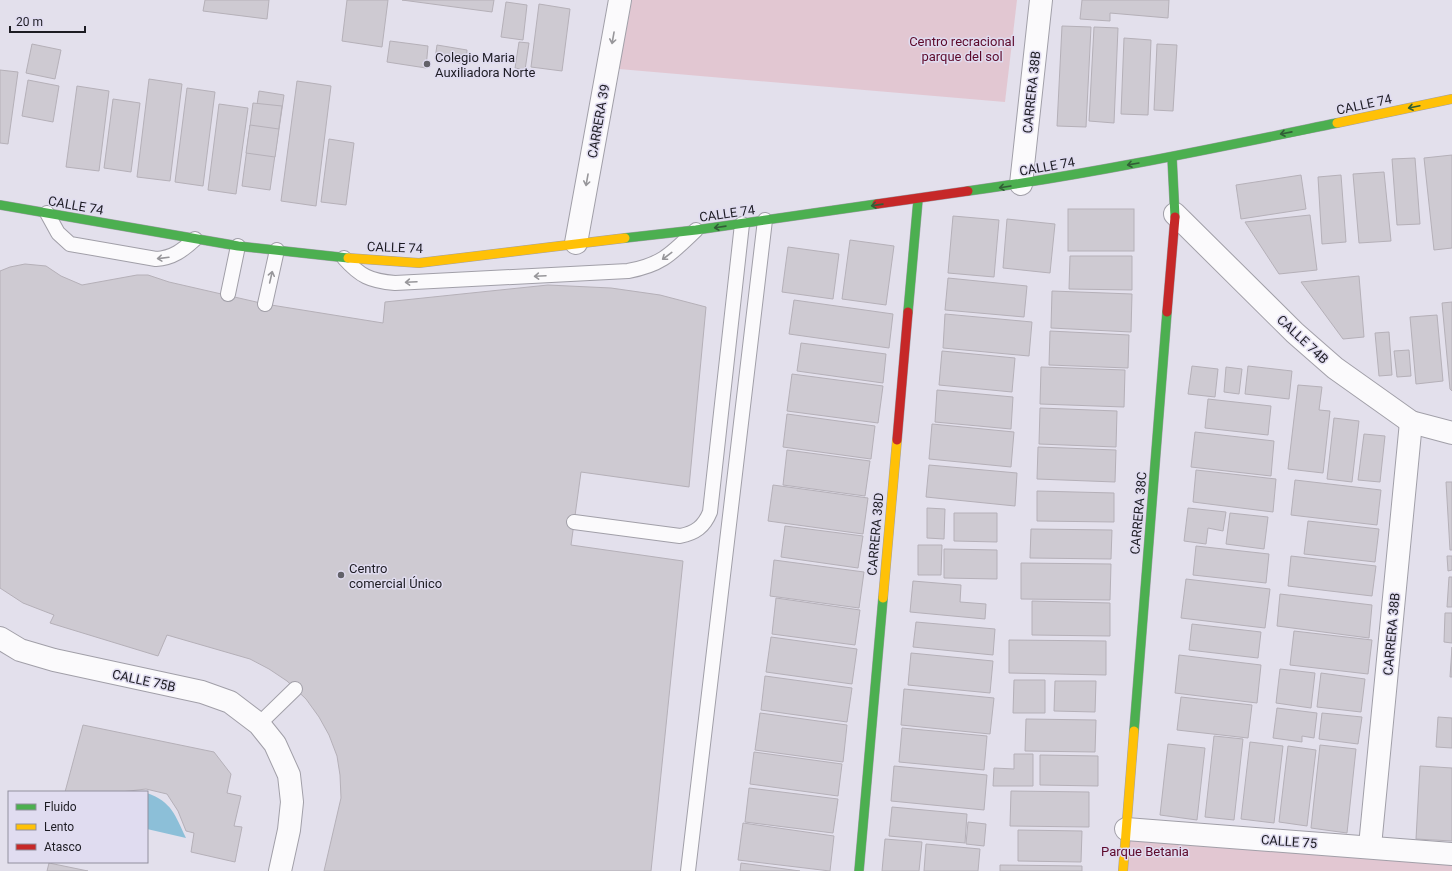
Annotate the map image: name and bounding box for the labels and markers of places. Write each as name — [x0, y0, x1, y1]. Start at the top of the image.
place label: Colegio Maria Auxiliadora Norte — [435, 50, 535, 80]
marker: Colegio Maria Auxiliadora Norte — [422, 59, 432, 69]
place label: Centro comercial Único — [349, 561, 442, 591]
marker: Centro comercial Único — [336, 570, 346, 580]

